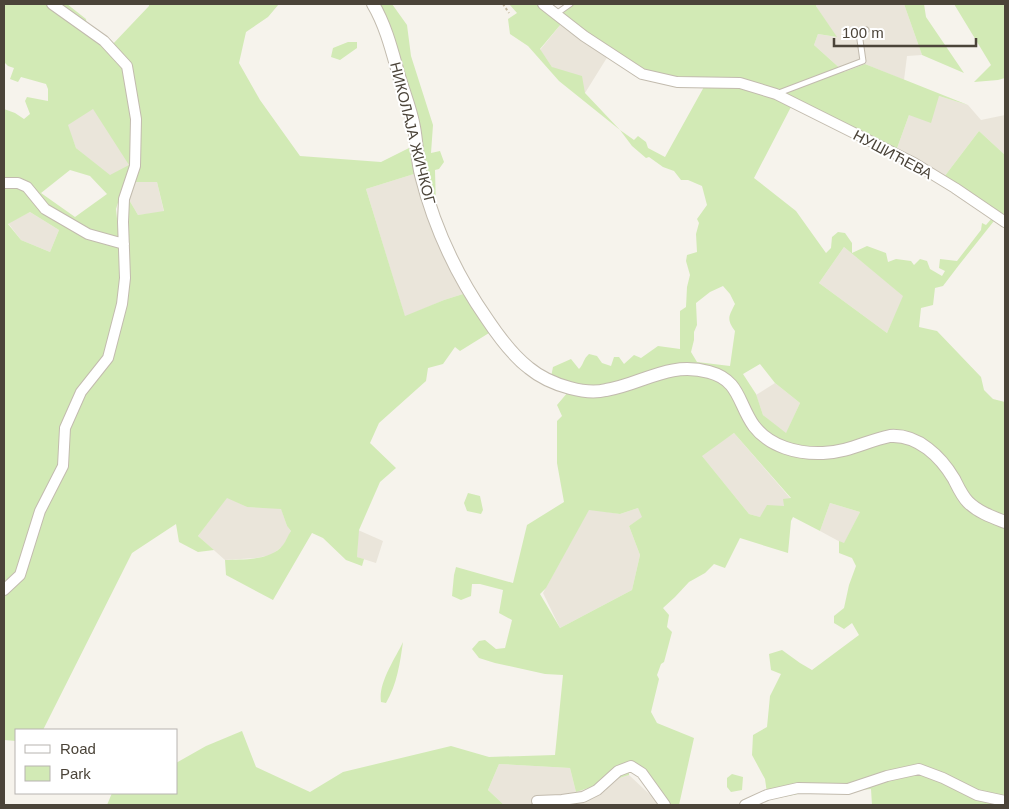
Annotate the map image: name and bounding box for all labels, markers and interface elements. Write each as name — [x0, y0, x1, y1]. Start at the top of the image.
scale bar — [834, 15, 976, 47]
text: 100 m — [842, 24, 884, 41]
street label: НИКОЛАЈА ЖИЧКОГ — [387, 60, 439, 206]
street label: НУШИЋЕВА — [851, 126, 935, 182]
legend — [15, 729, 178, 794]
text: Road — [60, 740, 96, 757]
text: Park — [60, 765, 91, 782]

